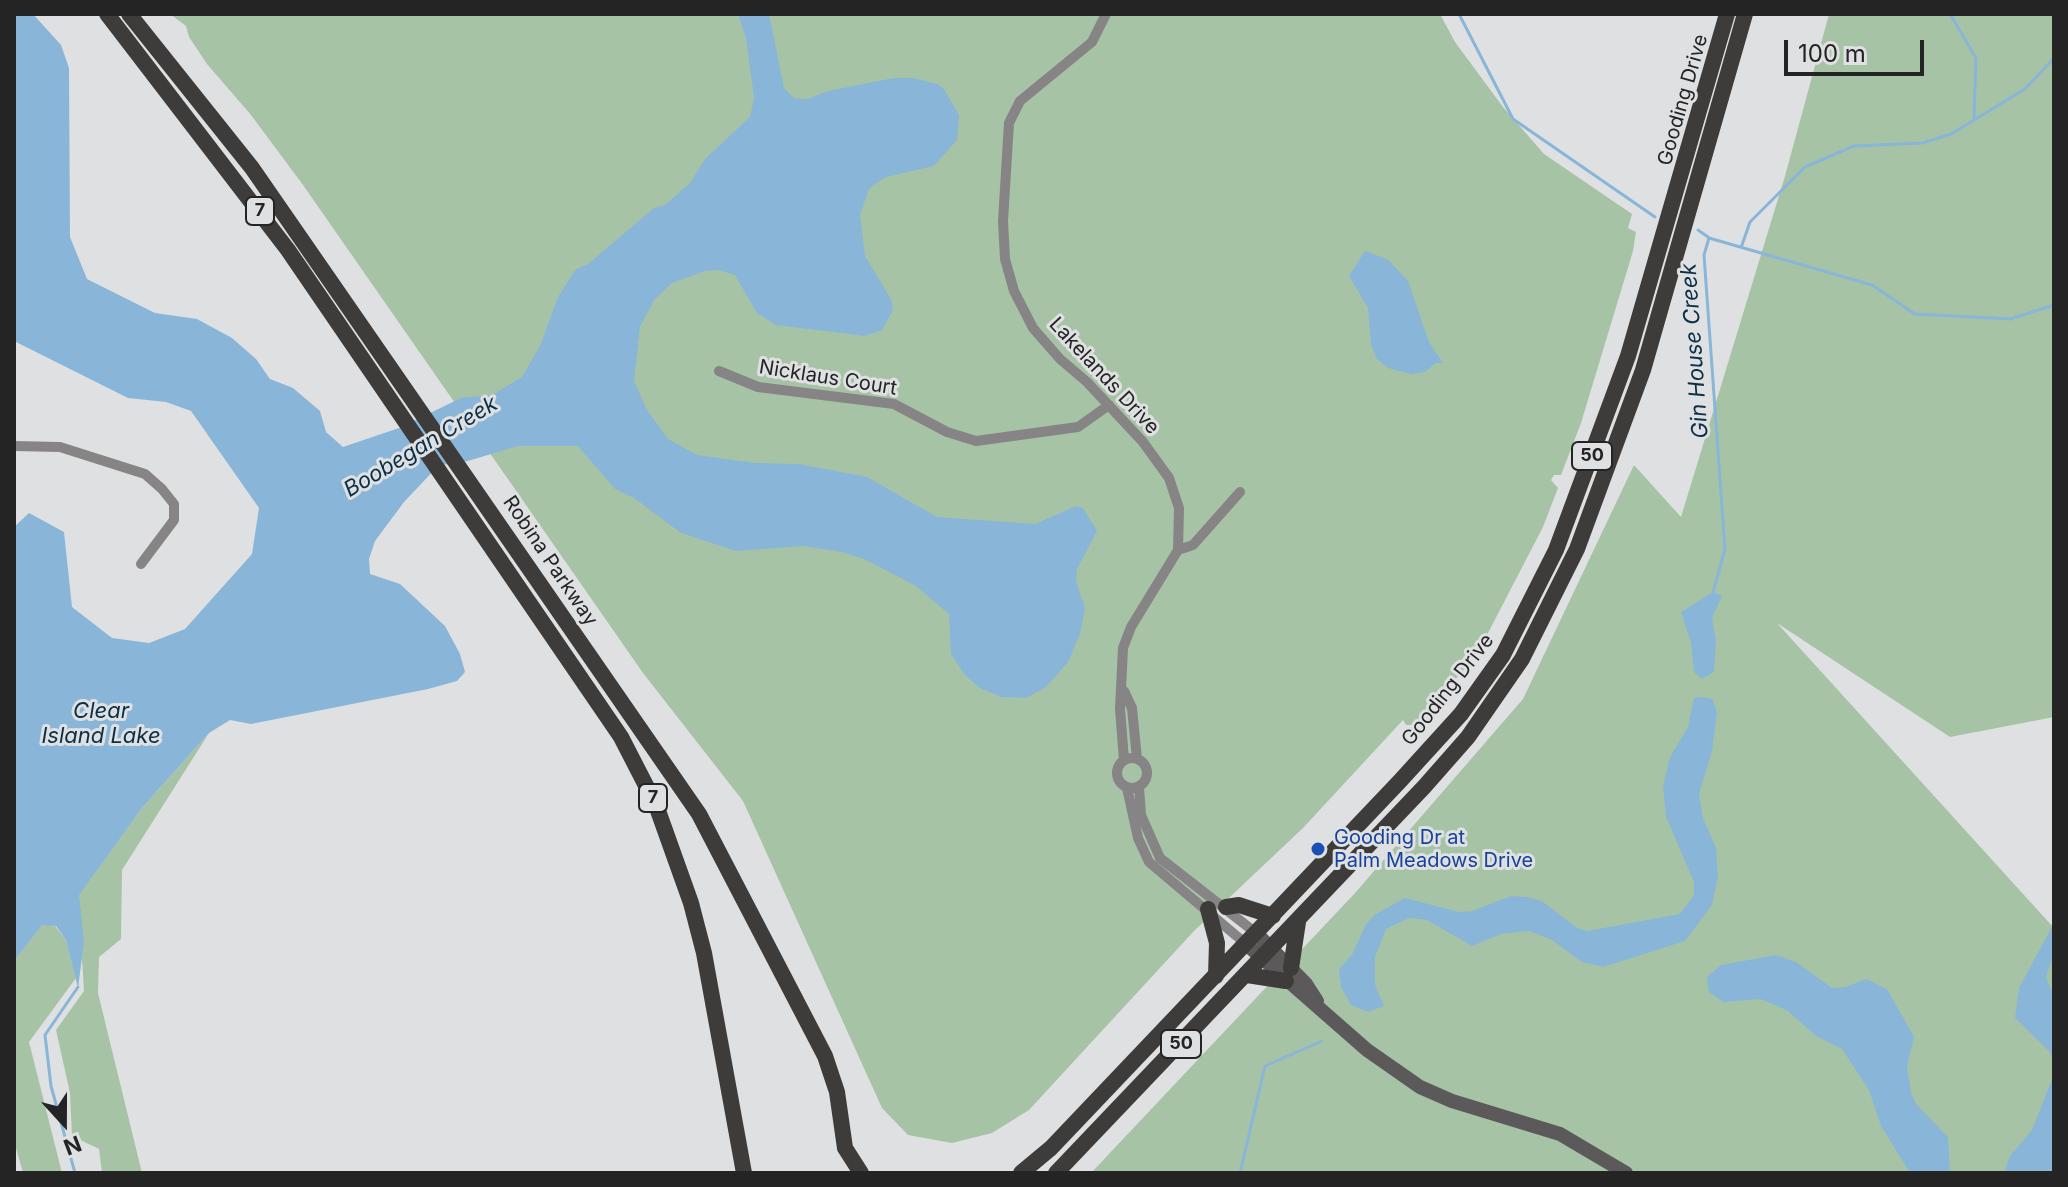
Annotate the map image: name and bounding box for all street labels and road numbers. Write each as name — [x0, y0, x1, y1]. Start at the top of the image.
street label: Gooding Drive — [1653, 32, 1713, 168]
road number: 7 — [246, 197, 274, 225]
street label: Lakelands Drive — [1044, 313, 1164, 439]
street label: Nicklaus Court — [757, 355, 899, 401]
road number: 50 — [1572, 442, 1612, 470]
street label: Robina Parkway — [498, 491, 602, 631]
street label: Gooding Drive — [1397, 629, 1499, 751]
road number: 7 — [639, 784, 667, 812]
road number: 50 — [1161, 1030, 1201, 1058]

